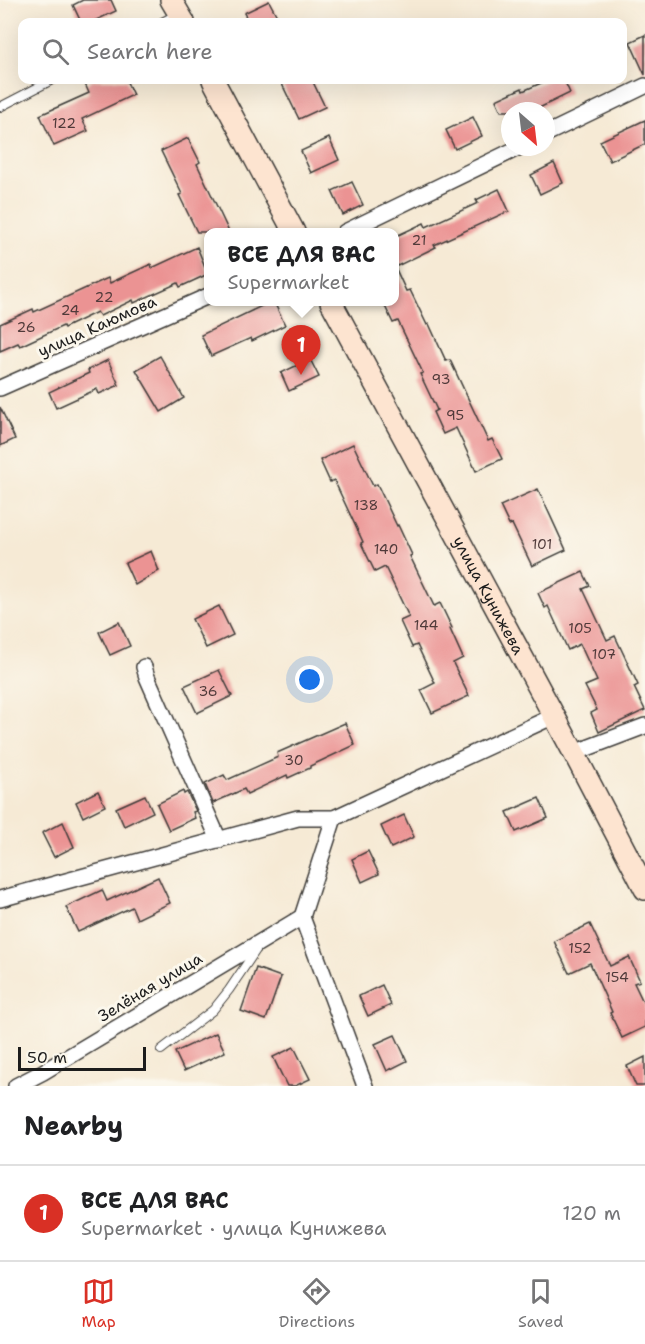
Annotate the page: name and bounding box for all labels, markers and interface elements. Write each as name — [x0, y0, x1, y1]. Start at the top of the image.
search box — [18, 18, 627, 84]
icon: search — [39, 35, 72, 68]
text: Search here — [87, 37, 213, 66]
north arrow — [501, 102, 555, 156]
house number: 122 — [52, 114, 76, 132]
popup — [204, 228, 399, 306]
house number: 21 — [412, 231, 426, 249]
text: ВСЕ ДЛЯ ВАС — [228, 240, 375, 269]
text: Supermarket — [228, 269, 349, 295]
house number: 22 — [95, 288, 113, 306]
street label: улица Каюмова — [34, 290, 160, 362]
house number: 24 — [61, 301, 80, 319]
house number: 26 — [17, 318, 36, 336]
pin: 1 — [282, 326, 320, 375]
house number: 93 — [432, 370, 450, 388]
house number: 95 — [446, 406, 464, 424]
house number: 138 — [354, 496, 378, 514]
street label: улица Кунижева — [448, 532, 529, 658]
house number: 101 — [532, 535, 552, 553]
house number: 140 — [374, 540, 398, 558]
house number: 144 — [414, 616, 438, 634]
house number: 105 — [568, 619, 592, 637]
house number: 107 — [592, 645, 616, 663]
your location — [295, 665, 324, 694]
house number: 36 — [198, 682, 218, 700]
house number: 30 — [284, 751, 304, 769]
house number: 152 — [568, 939, 592, 957]
street label: Зелёная улица — [94, 948, 206, 1026]
house number: 154 — [605, 968, 629, 986]
scale bar — [18, 1044, 146, 1072]
text: 50 m — [27, 1047, 67, 1068]
text: Nearby — [24, 1108, 123, 1143]
text: ВСЕ ДЛЯ ВАС — [81, 1186, 229, 1215]
text: 1 — [39, 1200, 48, 1226]
text: 120 m — [562, 1200, 621, 1226]
text: Supermarket · улица Кунижева — [81, 1215, 387, 1241]
tab: Map — [82, 1275, 116, 1332]
tab: Directions — [279, 1275, 355, 1332]
tab: Saved — [518, 1275, 564, 1332]

